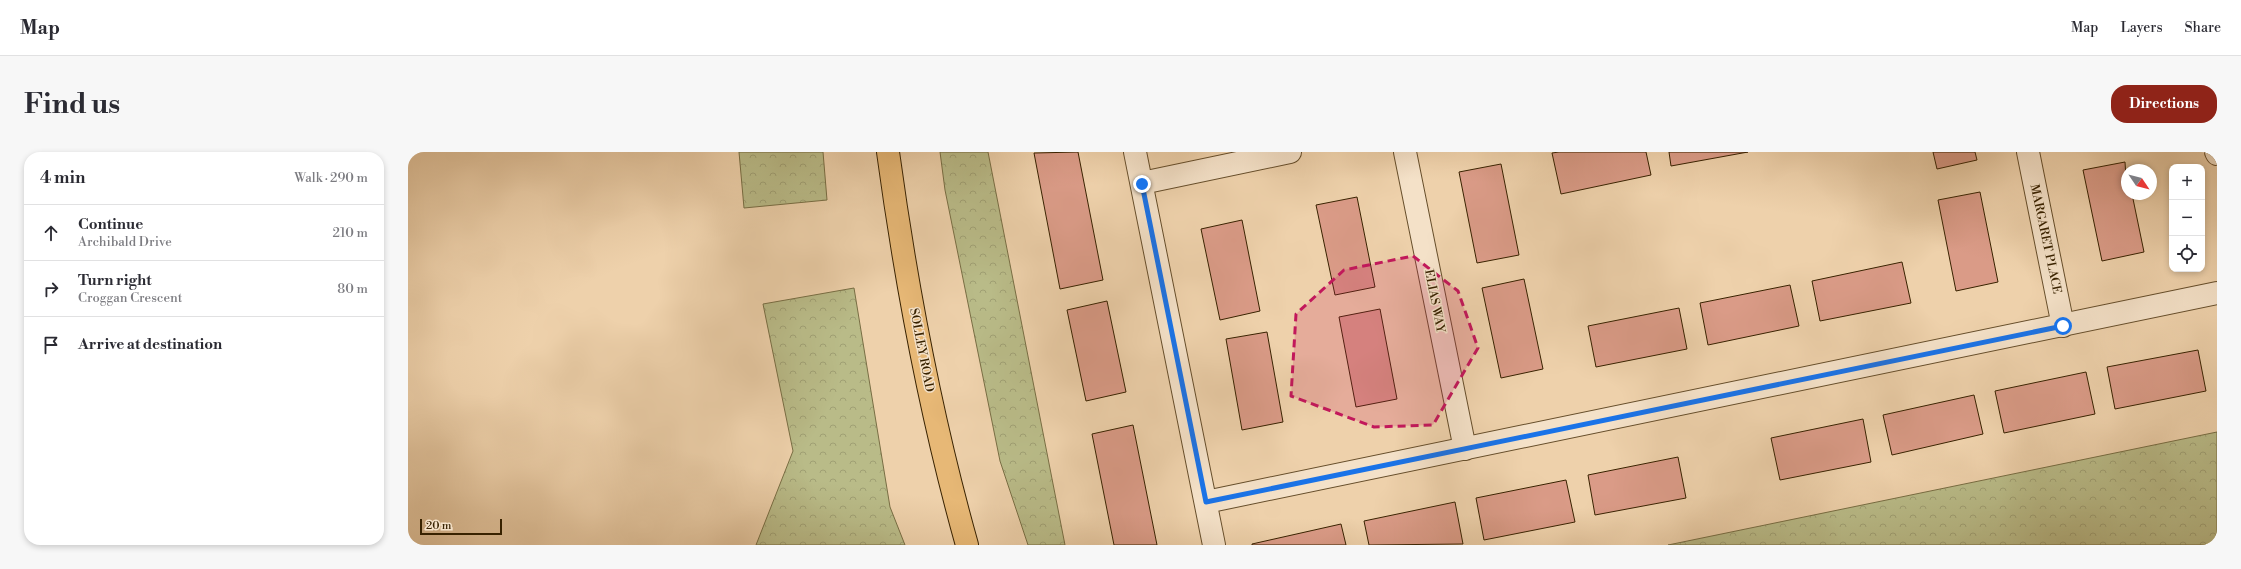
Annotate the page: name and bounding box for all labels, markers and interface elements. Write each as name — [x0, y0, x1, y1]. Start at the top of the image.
text: Map — [20, 16, 60, 40]
text: Map — [2071, 19, 2098, 37]
text: Layers — [2120, 19, 2163, 37]
text: Share — [2185, 19, 2221, 37]
button: Directions — [2111, 85, 2217, 123]
text: Find us — [24, 87, 120, 122]
north arrow — [2121, 164, 2157, 200]
map controls — [2169, 164, 2205, 272]
button: + — [2169, 164, 2205, 200]
text: 4 min — [40, 167, 85, 189]
text: Walk · 290 m — [294, 170, 368, 186]
route end — [1133, 175, 1151, 193]
street label: MARGARET PLACE — [2027, 183, 2064, 295]
button: − — [2169, 200, 2205, 236]
text: Continue — [78, 215, 143, 234]
icon: ahead — [40, 222, 62, 244]
text: 210 m — [333, 225, 368, 241]
text: Archibald Drive — [78, 234, 172, 250]
button: locate — [2169, 236, 2205, 272]
street label: ELIAS WAY — [1421, 268, 1448, 335]
text: Turn right — [78, 271, 152, 290]
icon: right — [40, 278, 62, 300]
text: 80 m — [337, 281, 368, 297]
text: Croggan Crescent — [78, 290, 182, 306]
street label: SOLLEY ROAD — [906, 307, 937, 393]
route start — [2054, 317, 2072, 335]
icon: arrive — [40, 334, 62, 356]
text: Arrive at destination — [78, 335, 222, 354]
scale bar — [420, 517, 502, 536]
text: 20 m — [426, 519, 451, 533]

